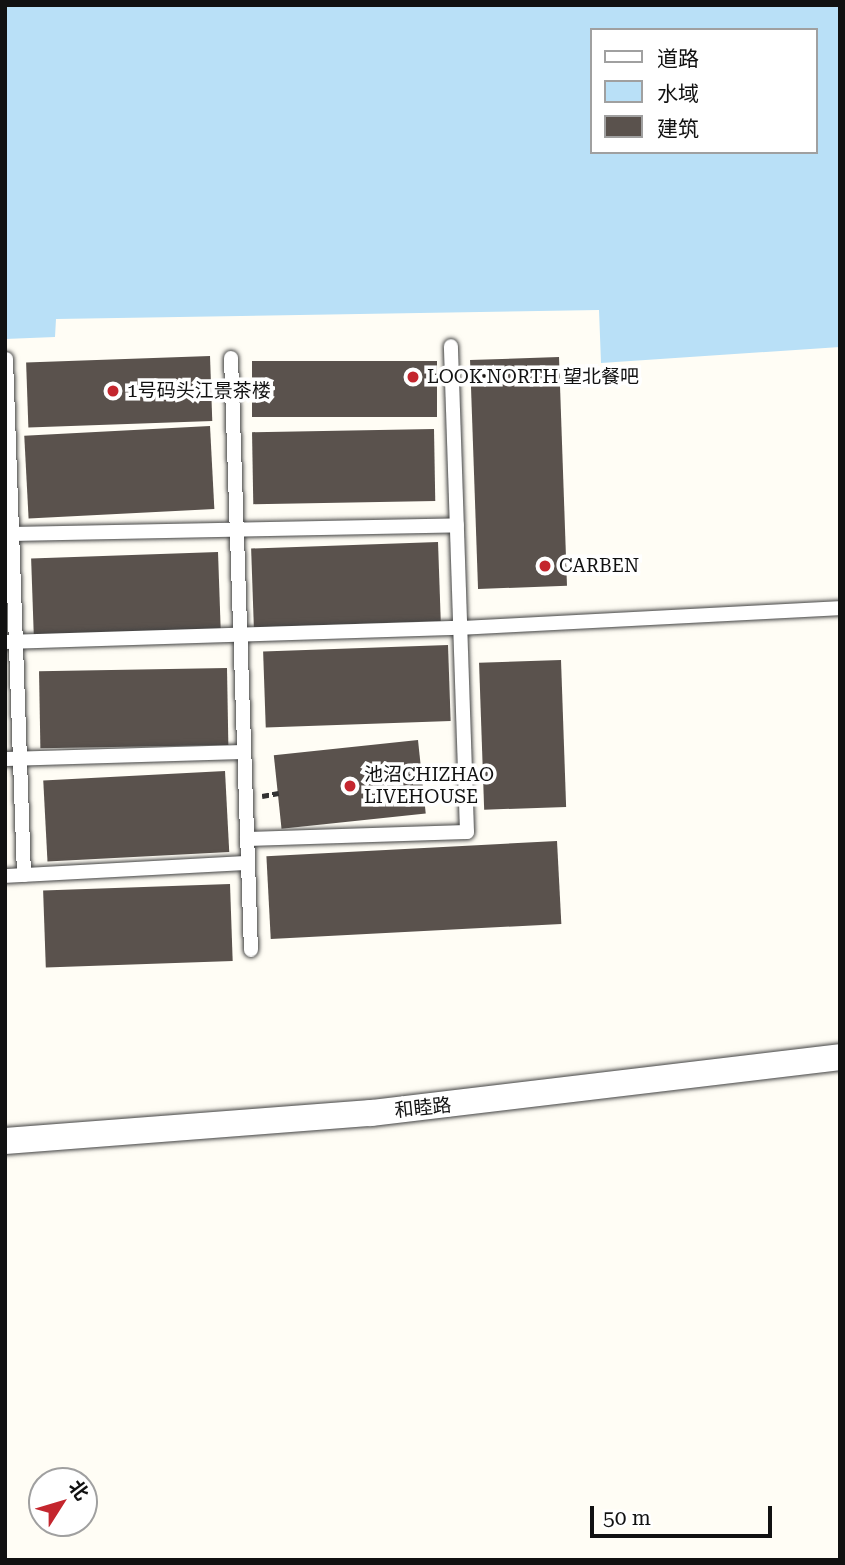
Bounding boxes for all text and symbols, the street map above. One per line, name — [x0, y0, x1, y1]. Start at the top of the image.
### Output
legend — [590, 28, 817, 154]
text: 道路 — [657, 47, 699, 71]
text: 水域 — [657, 82, 699, 106]
text: 建筑 — [657, 117, 699, 141]
place label: LOOK·NORTH 望北餐吧 — [427, 366, 639, 388]
marker: LOOK·NORTH 望北餐吧 — [405, 369, 421, 385]
place label: 1号码头江景茶楼 — [127, 380, 271, 402]
marker: 1号码头江景茶楼 — [105, 383, 121, 399]
place label: CARBEN — [559, 555, 639, 577]
marker: CARBEN — [537, 558, 553, 574]
place label: 池沼CHIZHAO LIVEHOUSE — [364, 764, 494, 808]
marker: 池沼CHIZHAO LIVEHOUSE — [342, 778, 358, 794]
street label: 和睦路 — [393, 1094, 453, 1122]
north arrow — [28, 1467, 98, 1537]
text: 北 — [64, 1476, 93, 1505]
scale bar — [593, 1492, 775, 1536]
text: 50 m — [603, 1506, 651, 1530]

